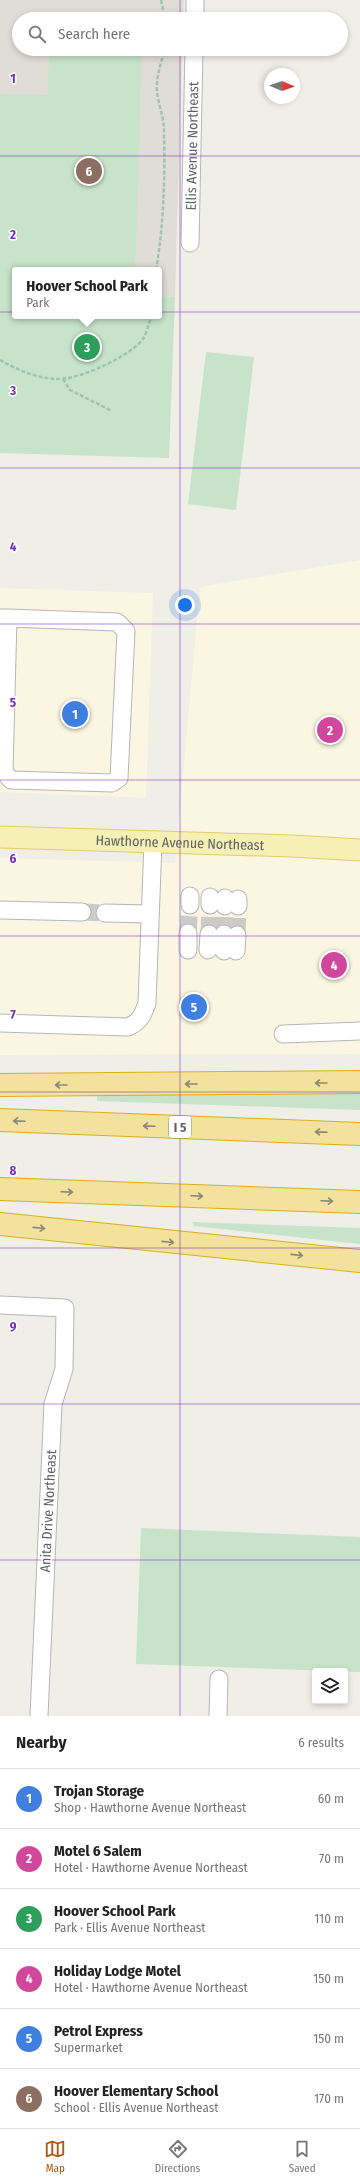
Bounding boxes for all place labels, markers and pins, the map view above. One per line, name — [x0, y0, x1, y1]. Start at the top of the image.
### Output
pin: 6 — [76, 156, 102, 186]
pin: 3 — [74, 332, 100, 362]
pin: 1 — [62, 699, 88, 729]
pin: 2 — [317, 715, 343, 745]
pin: 4 — [321, 950, 347, 980]
pin: 5 — [181, 992, 207, 1022]

